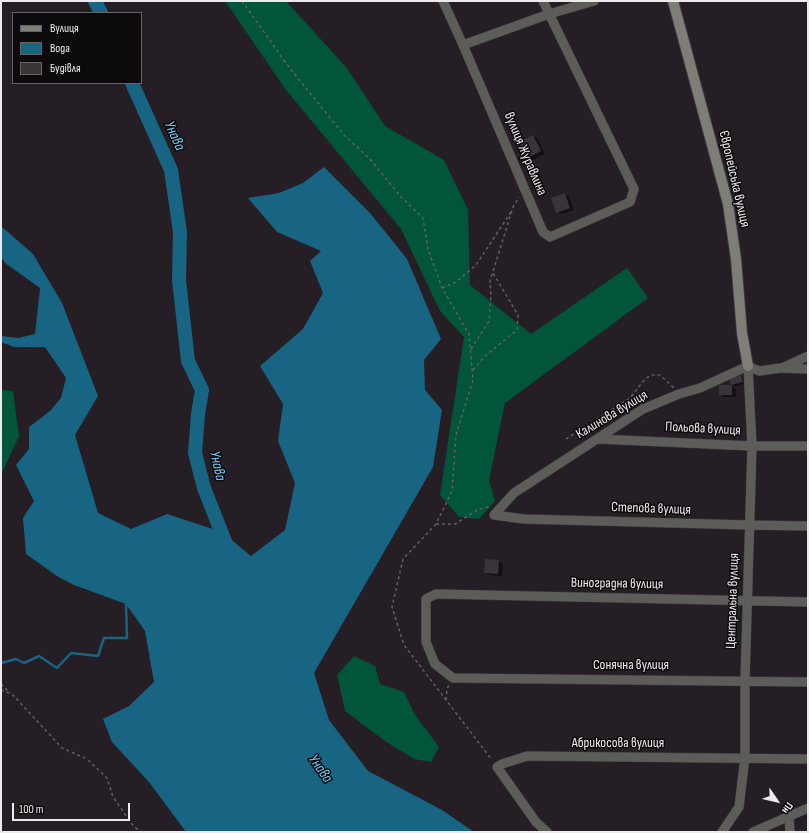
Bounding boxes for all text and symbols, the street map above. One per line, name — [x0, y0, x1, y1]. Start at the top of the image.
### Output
legend — [12, 12, 142, 84]
text: Вулиця — [50, 21, 79, 36]
text: Вода — [50, 41, 70, 56]
text: Будівля — [50, 61, 81, 76]
street label: вулиця Журавлина — [500, 110, 550, 198]
water label: Унава — [160, 119, 188, 153]
street label: Європейська вулиця — [715, 129, 753, 229]
street label: Калинова вулиця — [573, 387, 651, 443]
street label: Польова вулиця — [665, 419, 741, 439]
water label: Унава — [205, 449, 229, 483]
street label: Степова вулиця — [611, 499, 691, 519]
street label: Центральна вулиця — [723, 553, 743, 649]
street label: Виноградна вулиця — [571, 575, 663, 593]
street label: Сонячна вулиця — [593, 657, 669, 673]
street label: Абрикосова вулиця — [572, 735, 664, 751]
water label: Унава — [304, 752, 336, 786]
north arrow — [757, 781, 797, 821]
scale bar — [14, 795, 132, 821]
text: Пн — [779, 800, 796, 816]
text: 100 m — [19, 802, 44, 817]

